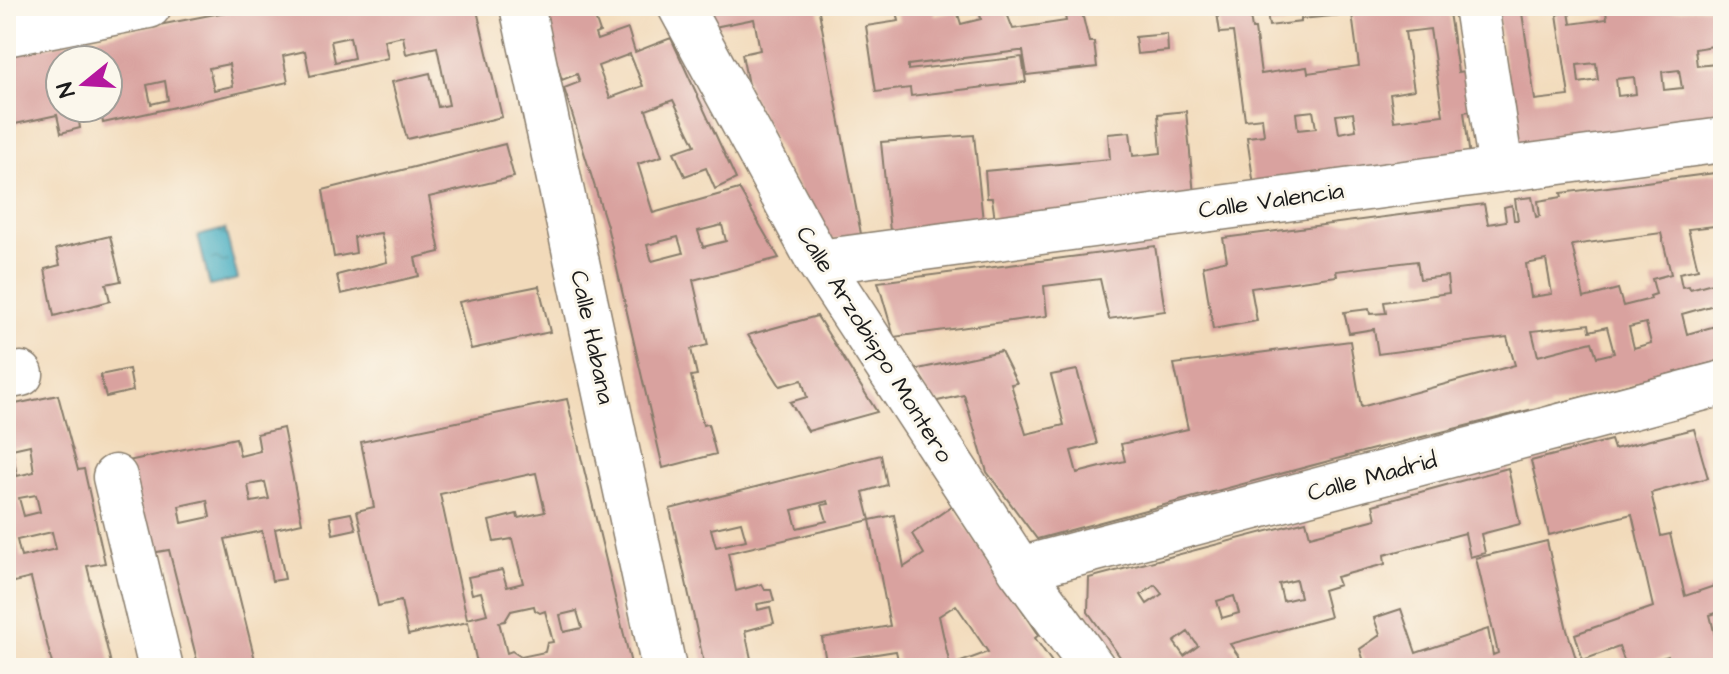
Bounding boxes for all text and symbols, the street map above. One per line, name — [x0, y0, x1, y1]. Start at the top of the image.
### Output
north arrow — [44, 44, 124, 124]
text: N — [49, 78, 83, 101]
street label: Calle Valencia — [1196, 174, 1346, 228]
street label: Calle Arzobispo Montero — [787, 219, 961, 470]
street label: Calle Habana — [561, 267, 623, 407]
street label: Calle Madrid — [1304, 443, 1441, 511]

